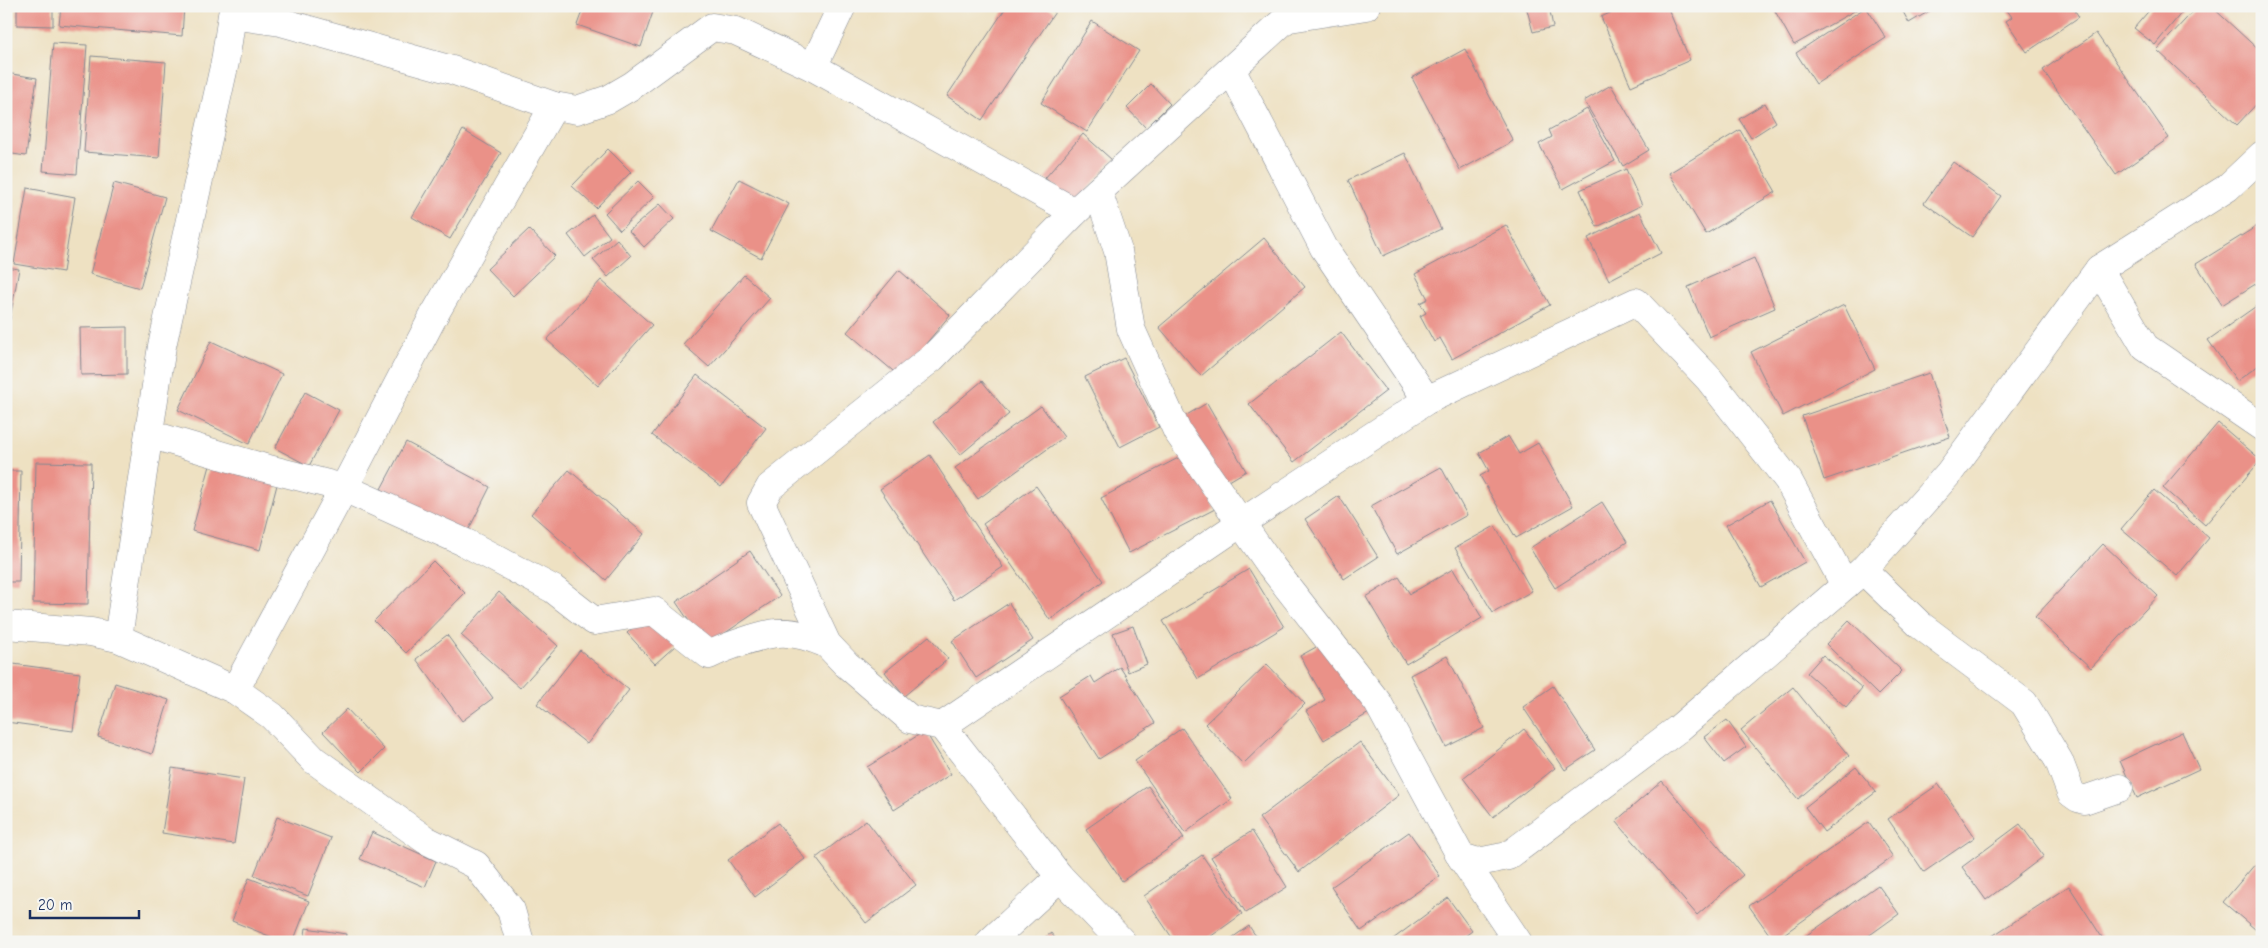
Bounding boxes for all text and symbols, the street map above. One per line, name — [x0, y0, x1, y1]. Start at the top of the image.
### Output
scale bar — [30, 888, 139, 920]
text: 20 m — [38, 896, 72, 914]

